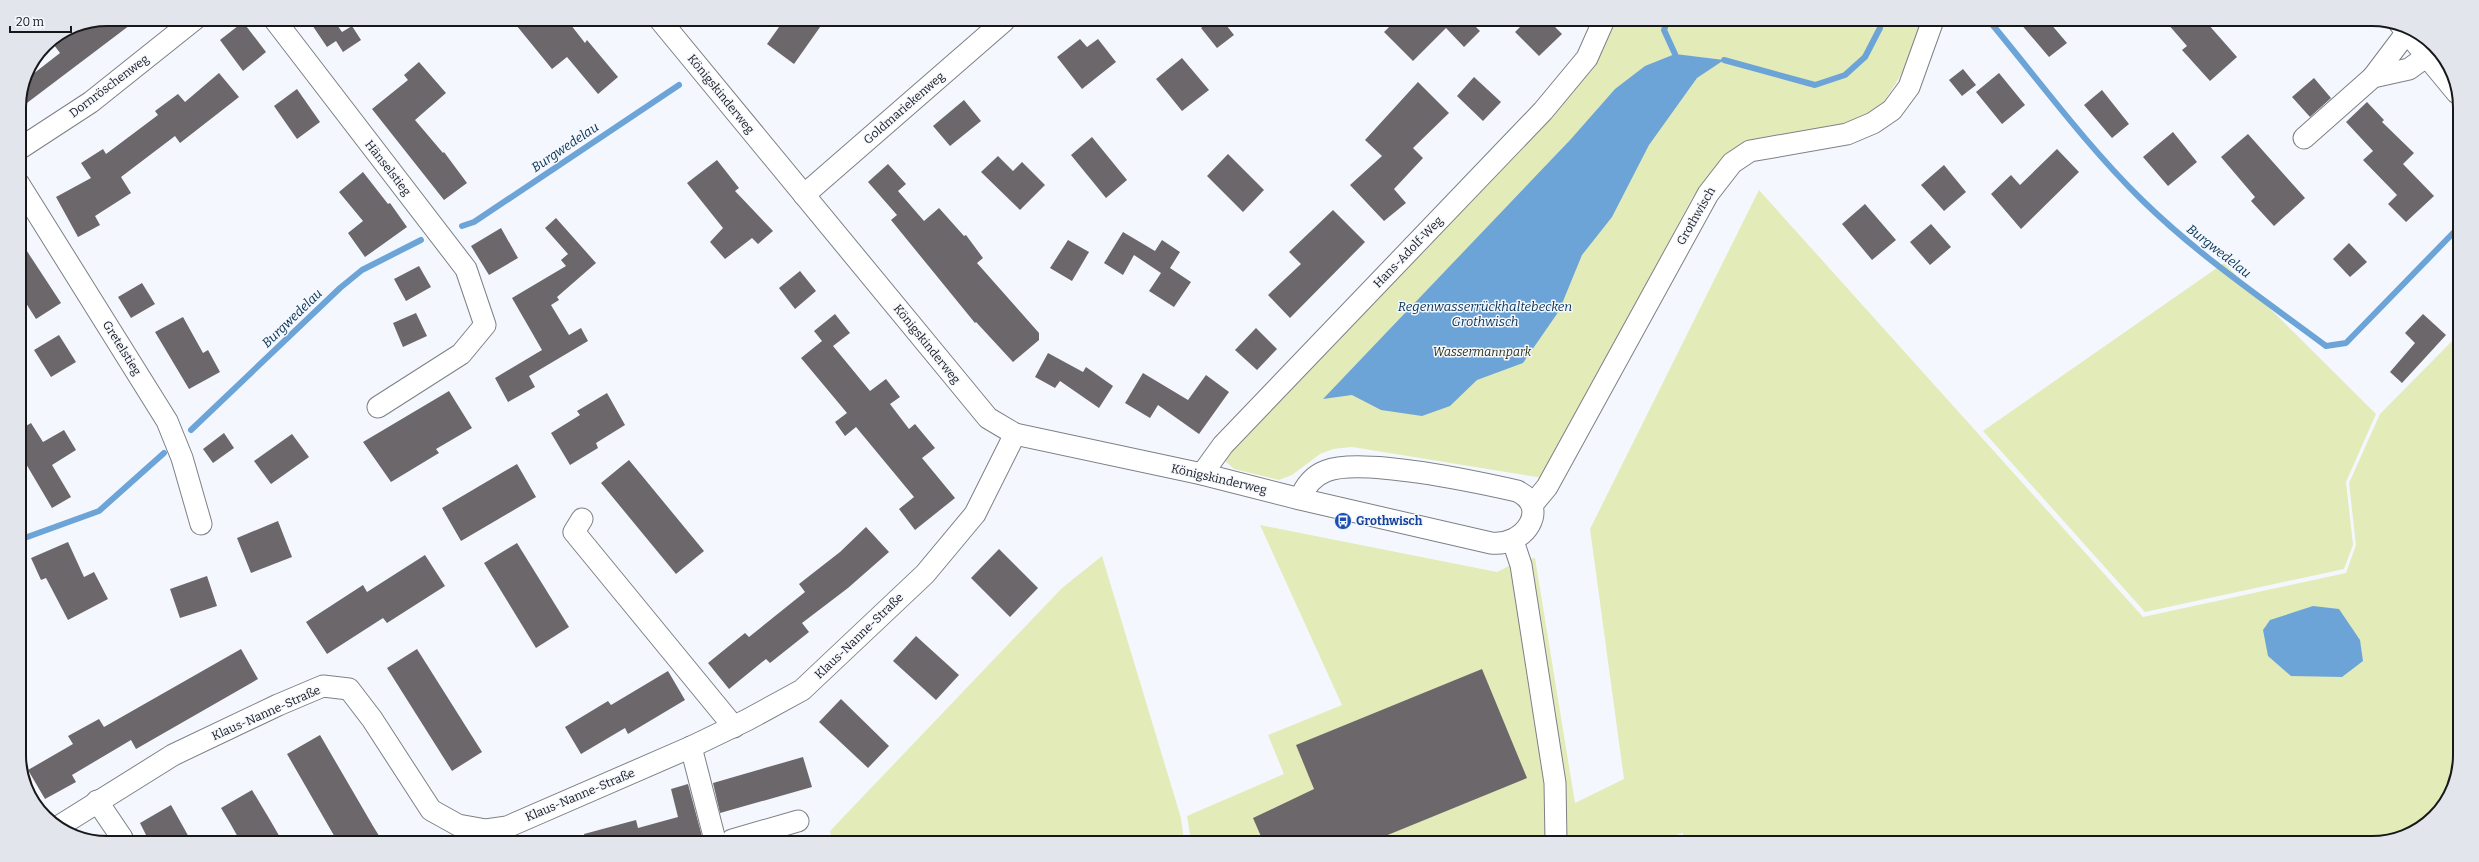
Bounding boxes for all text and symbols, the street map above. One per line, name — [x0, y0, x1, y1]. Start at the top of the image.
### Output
scale bar — [10, 8, 71, 34]
text: 20 m — [16, 15, 45, 29]
street label: Dornröschenweg — [67, 51, 152, 120]
street label: Königskinderweg — [685, 52, 757, 137]
street label: Goldmariekenweg — [861, 69, 947, 147]
water label: Burgwedelau — [529, 119, 601, 175]
street label: Hänselstieg — [362, 138, 414, 199]
street label: Grothwisch — [1674, 184, 1718, 247]
street label: Hans-Adolf-Weg — [1370, 213, 1446, 290]
water label: Burgwedelau — [2184, 221, 2254, 281]
water label: Burgwedelau — [259, 286, 325, 350]
water label: Regenwasserrückhaltebecken Grothwisch — [1398, 299, 1572, 329]
street label: Königskinderweg — [891, 302, 963, 387]
street label: Gretelstieg — [100, 318, 144, 378]
park label: Wassermannpark — [1433, 345, 1532, 359]
street label: Königskinderweg — [1170, 461, 1269, 497]
bus stop icon: Grothwisch — [1333, 511, 1353, 531]
place label: Grothwisch — [1356, 514, 1423, 528]
street label: Klaus-Nanne-Straße — [812, 590, 906, 682]
street label: Klaus-Nanne-Straße — [210, 683, 322, 743]
street label: Klaus-Nanne-Straße — [523, 766, 637, 824]

